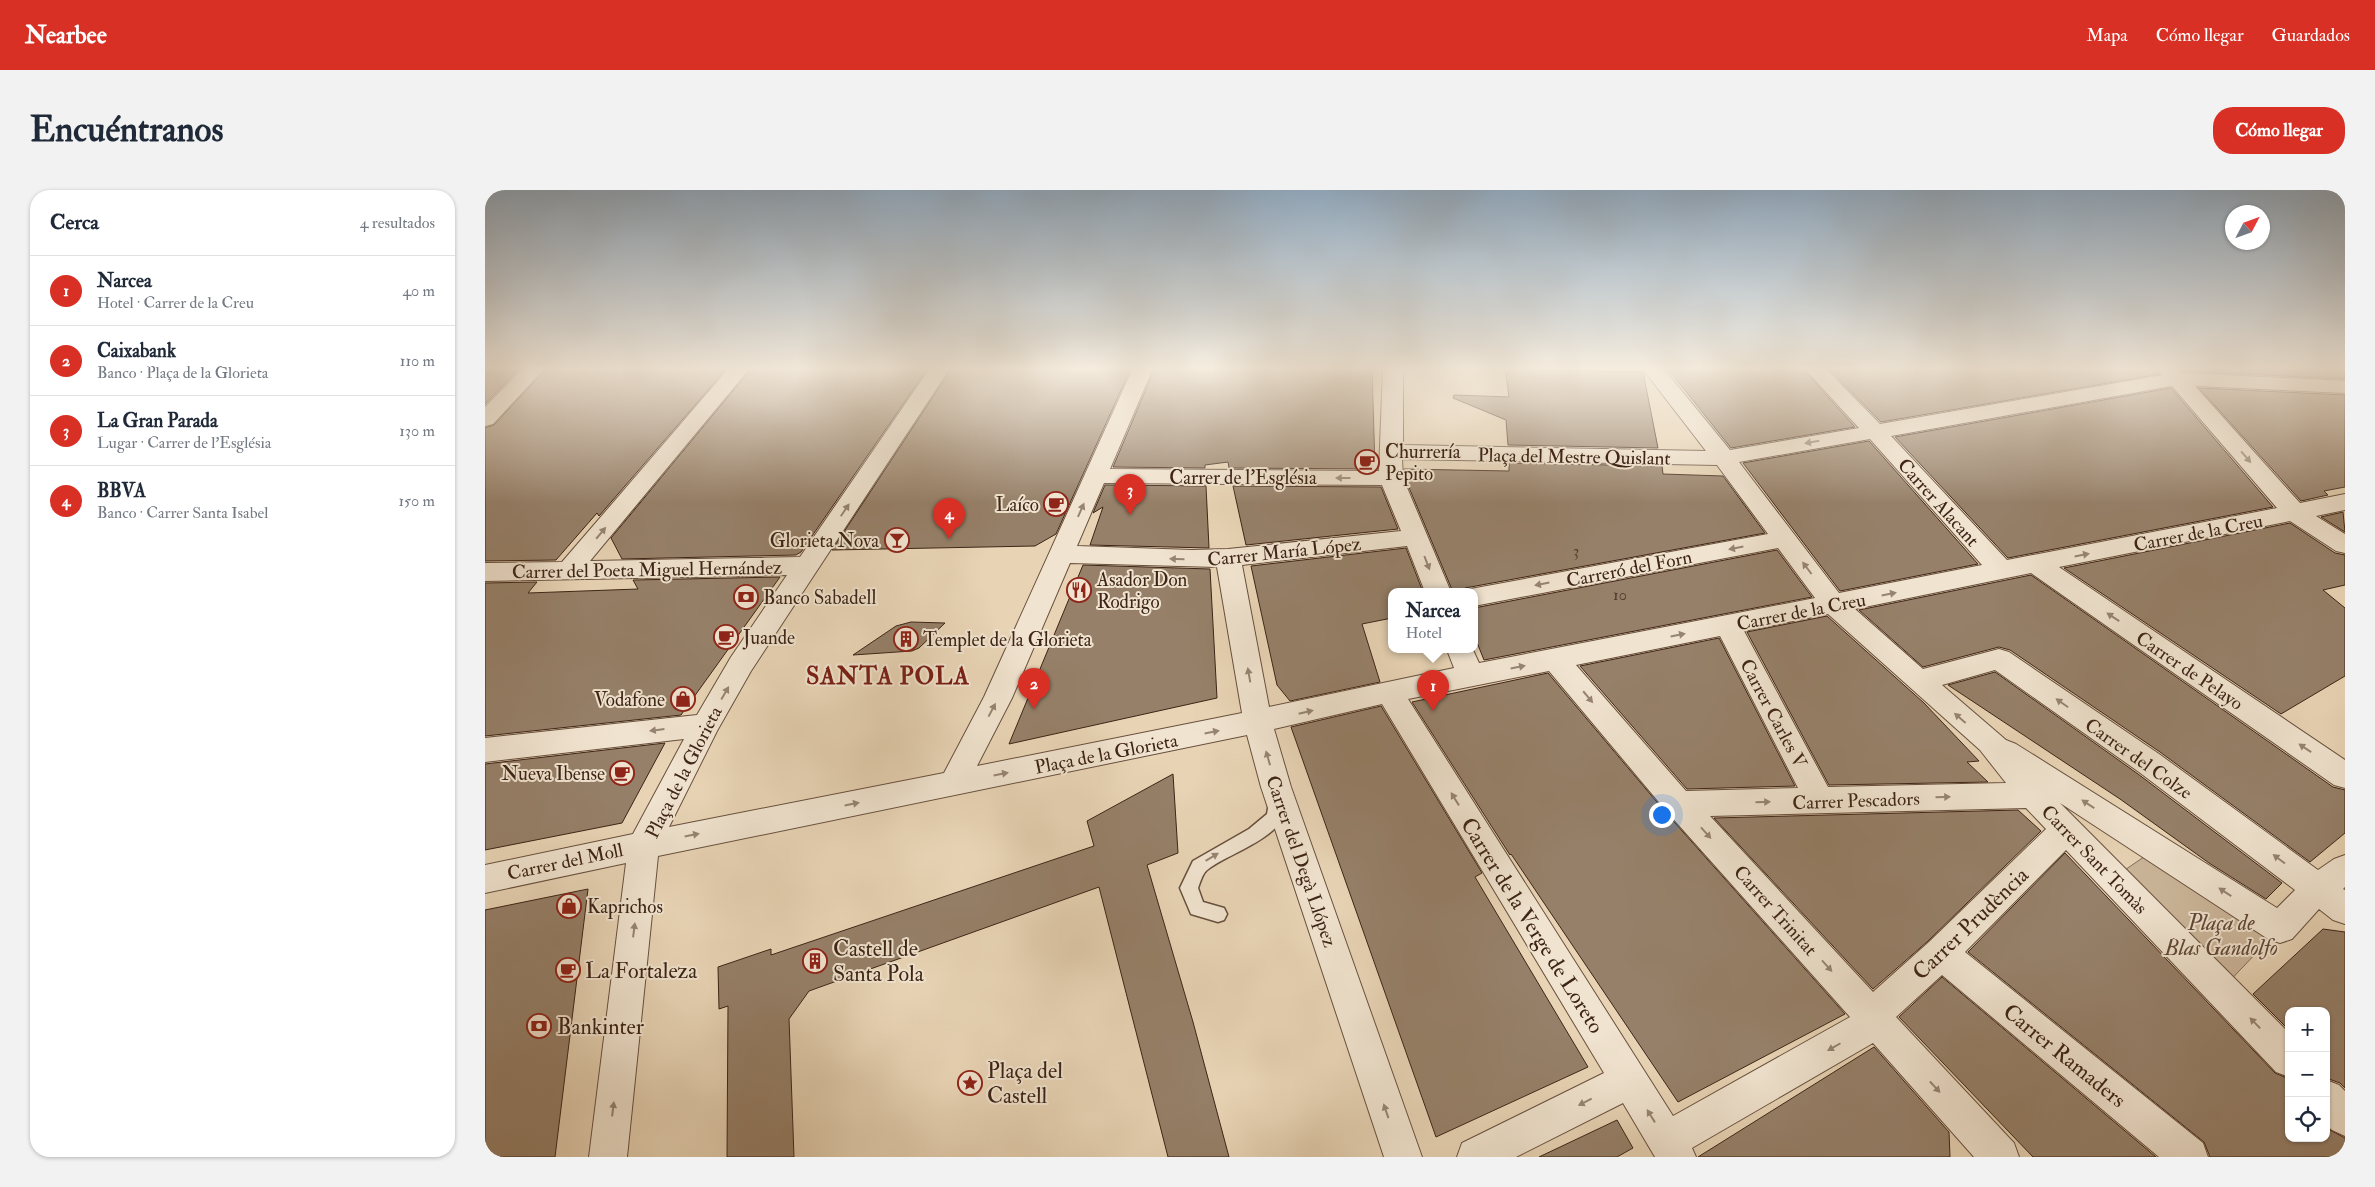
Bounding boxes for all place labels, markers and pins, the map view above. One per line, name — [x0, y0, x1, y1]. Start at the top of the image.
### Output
place label: Churrería Pepito — [1385, 440, 1461, 487]
cafe icon: Churrería Pepito — [1354, 449, 1380, 475]
pin: 3 — [1114, 474, 1146, 515]
cafe icon: Laíco — [1043, 491, 1069, 517]
place label: Laíco — [996, 493, 1039, 517]
pin: 4 — [933, 498, 965, 539]
bar icon: Glorieta Nova — [884, 527, 910, 553]
place label: Glorieta Nova — [770, 529, 879, 553]
place label: Asador Don Rodrigo — [1096, 568, 1188, 614]
restaurant icon: Asador Don Rodrigo — [1066, 577, 1092, 603]
bank icon: Banco Sabadell — [733, 584, 759, 610]
place label: Banco Sabadell — [763, 586, 876, 610]
cafe icon: Juande — [713, 624, 739, 650]
place label: Juande — [742, 626, 795, 650]
building icon: Templet de la Glorieta — [893, 626, 919, 652]
place label: Templet de la Glorieta — [923, 628, 1092, 653]
pin: 2 — [1018, 668, 1050, 709]
pin: 1 — [1417, 670, 1449, 711]
shop icon: Vodafone — [670, 686, 696, 712]
place label: Vodafone — [594, 688, 665, 712]
cafe icon: Nueva Ibense — [609, 760, 635, 786]
place label: Nueva Ibense — [502, 762, 605, 786]
shop icon: Kaprichos — [556, 893, 582, 919]
place label: Kaprichos — [587, 895, 663, 920]
place label: Castell de Santa Pola — [833, 935, 925, 988]
building icon: Castell de Santa Pola — [802, 948, 828, 974]
cafe icon: La Fortaleza — [555, 957, 581, 983]
place label: La Fortaleza — [585, 957, 698, 985]
bank icon: Bankinter — [526, 1013, 552, 1039]
place label: Bankinter — [557, 1013, 645, 1041]
place label: Plaça del Castell — [987, 1057, 1063, 1110]
place icon: Plaça del Castell — [957, 1070, 983, 1096]

